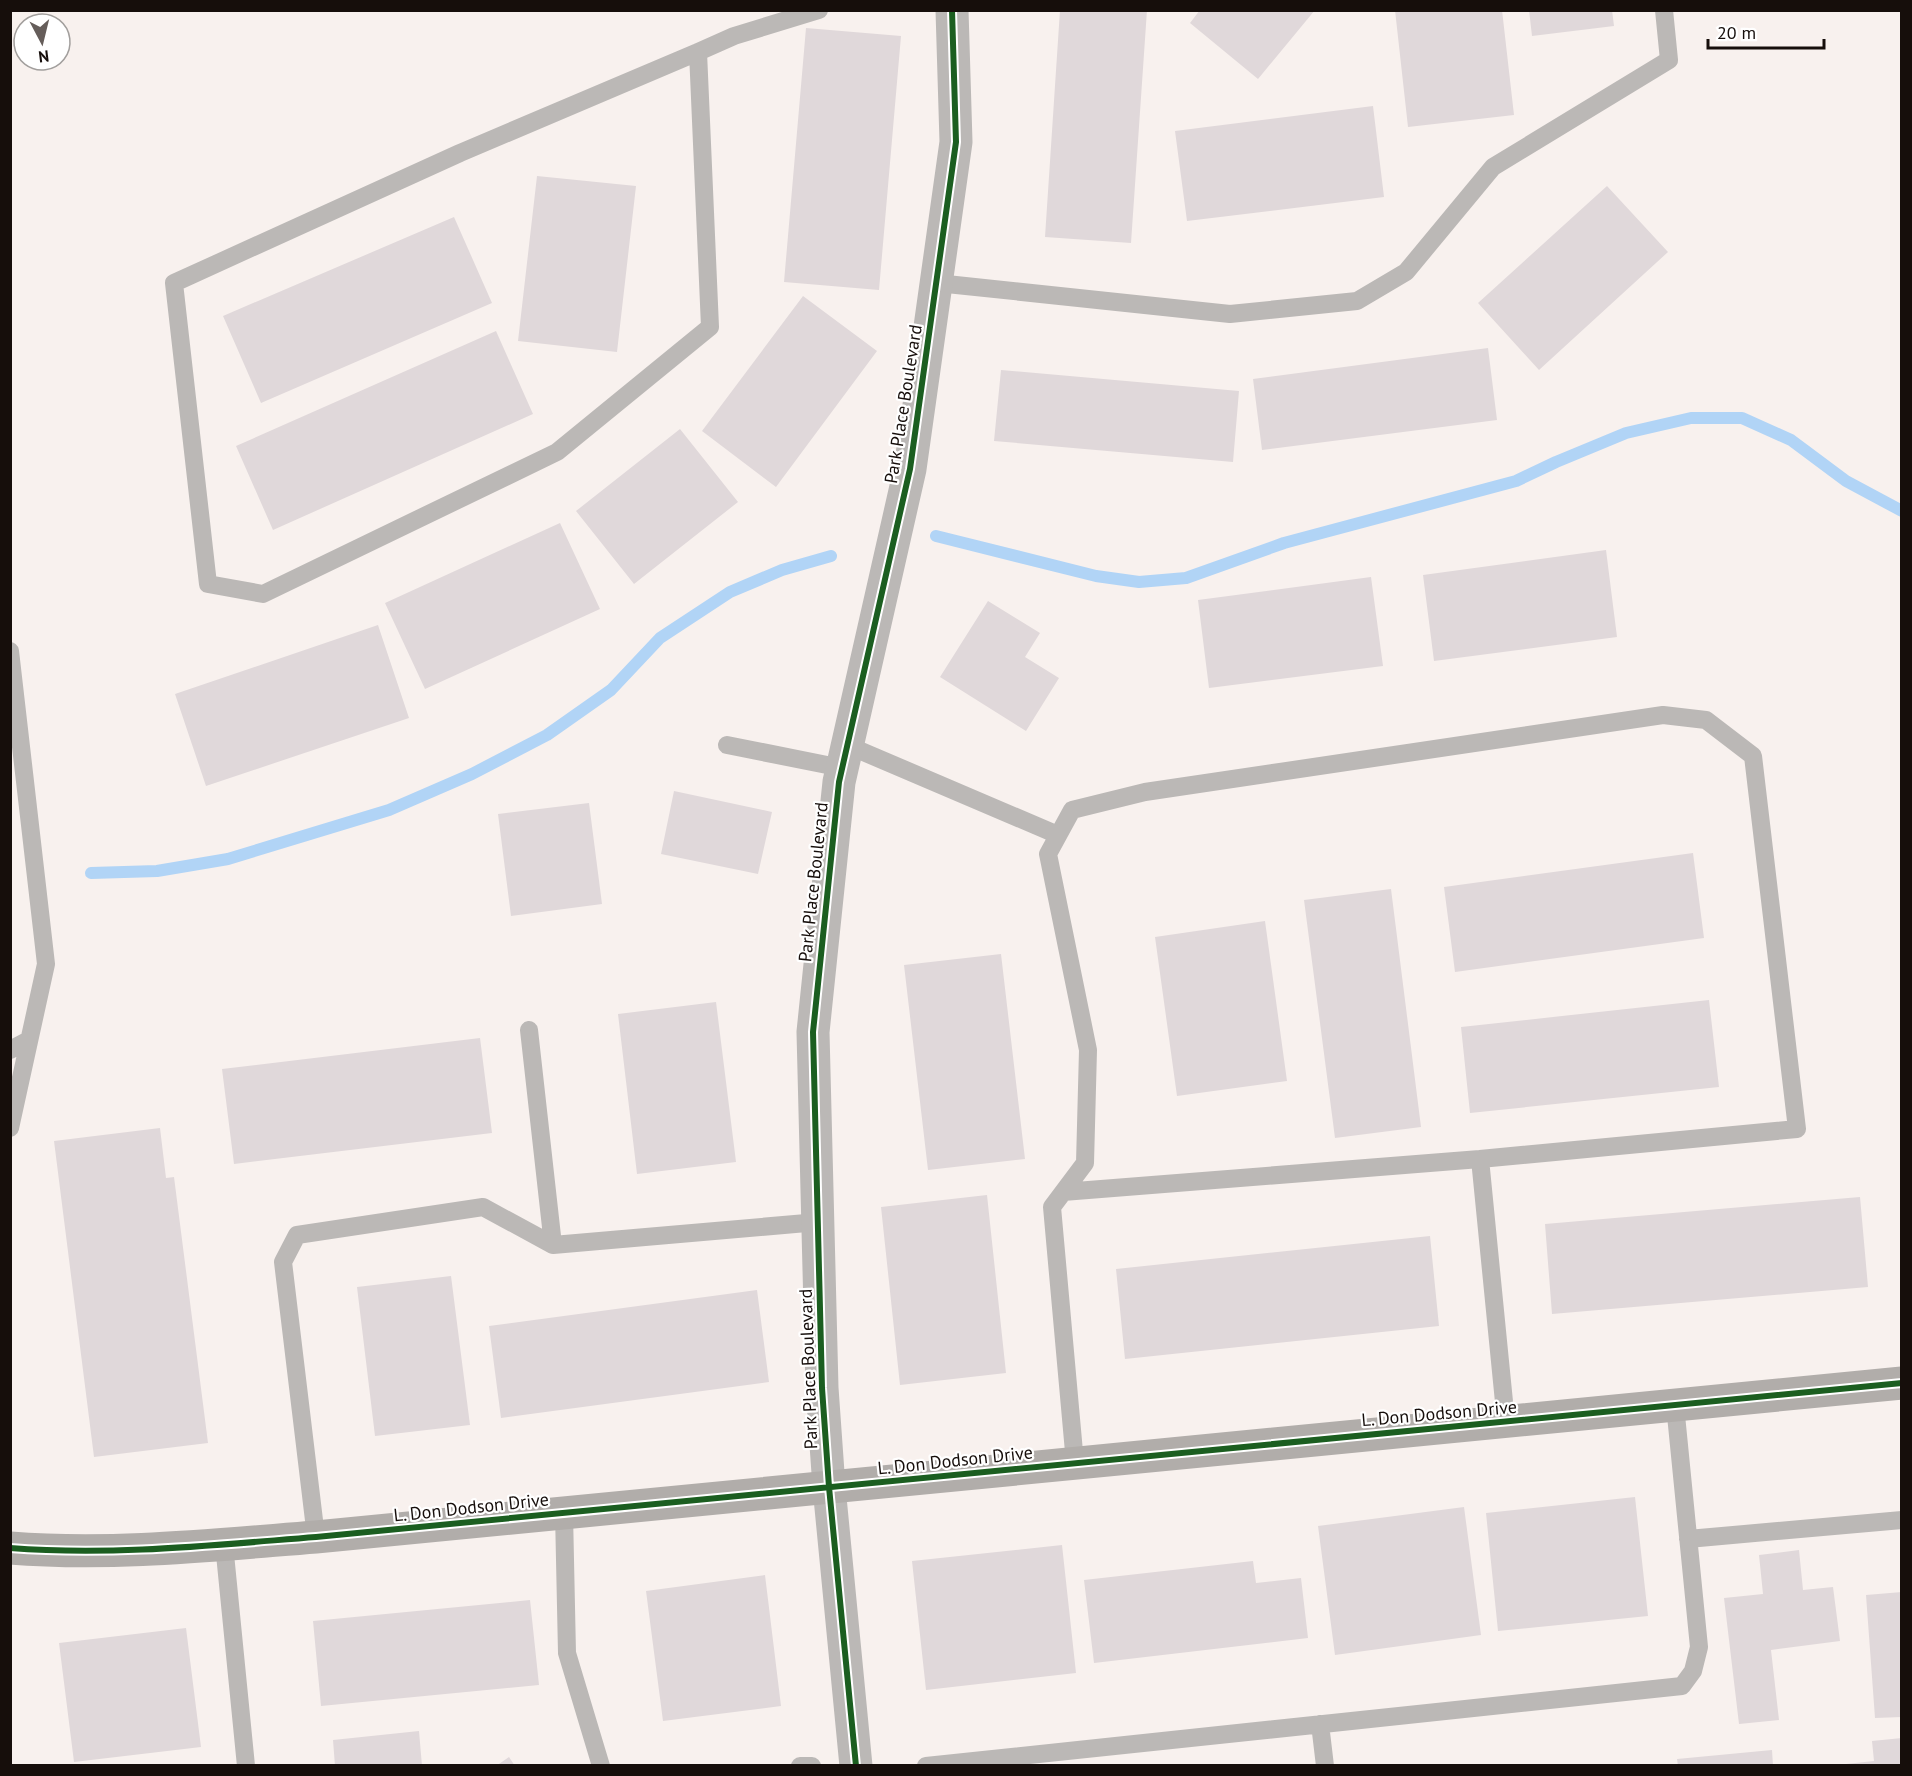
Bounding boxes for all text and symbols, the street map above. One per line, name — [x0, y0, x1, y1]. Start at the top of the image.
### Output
north arrow — [12, 12, 72, 72]
scale bar — [1708, 12, 1824, 50]
text: 20 m — [1717, 21, 1756, 44]
text: N — [37, 46, 50, 67]
street label: Park Place Boulevard — [879, 323, 927, 485]
street label: Park Place Boulevard — [793, 801, 833, 963]
street label: Park Place Boulevard — [794, 1288, 822, 1450]
street label: L. Don Dodson Drive — [1360, 1395, 1518, 1431]
street label: L. Don Dodson Drive — [876, 1440, 1034, 1480]
street label: L. Don Dodson Drive — [392, 1487, 550, 1527]

